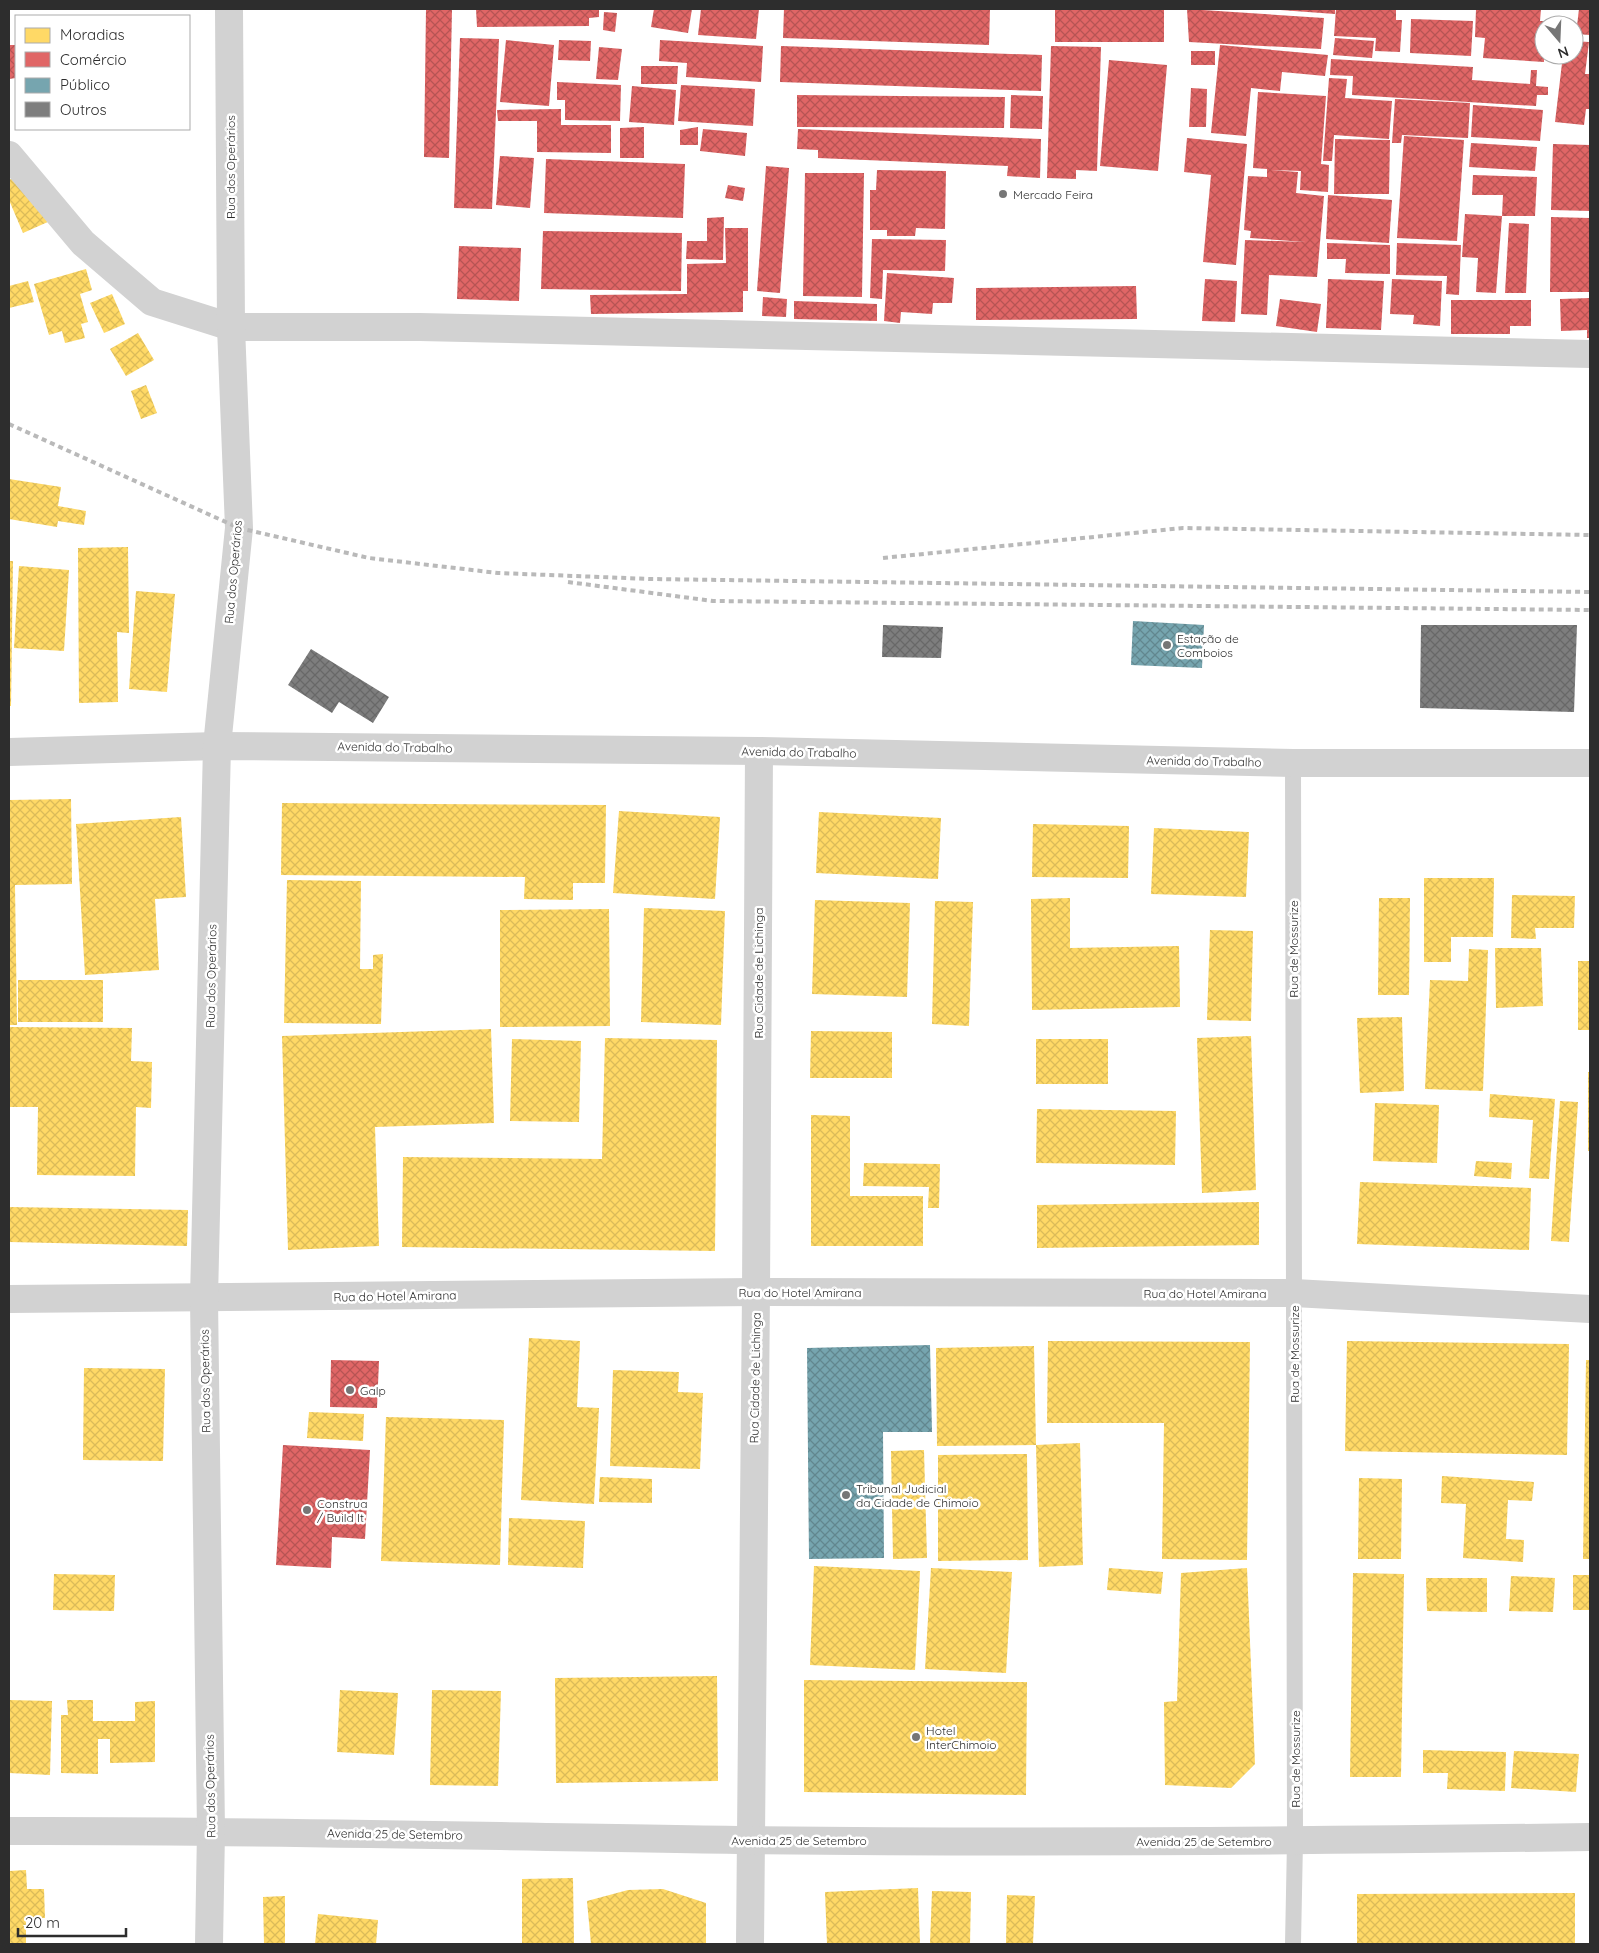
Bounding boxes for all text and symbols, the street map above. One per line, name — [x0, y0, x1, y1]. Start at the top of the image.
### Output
legend — [15, 15, 190, 130]
north arrow — [1534, 15, 1584, 65]
text: Moradias — [60, 25, 125, 44]
text: N — [1555, 42, 1571, 62]
text: Comércio — [60, 50, 127, 69]
text: Público — [60, 75, 110, 94]
text: Outros — [60, 100, 107, 119]
street label: Rua dos Operários — [223, 115, 238, 219]
place label: Mercado Feira — [1013, 187, 1093, 202]
marker: Mercado Feira — [997, 188, 1009, 200]
street label: Rua dos Operários — [221, 519, 245, 624]
place label: Estação de Comboios — [1177, 631, 1239, 660]
marker: Estação de Comboios — [1161, 639, 1173, 651]
street label: Avenida do Trabalho — [337, 738, 453, 756]
street label: Avenida do Trabalho — [741, 743, 857, 761]
street label: Avenida do Trabalho — [1146, 752, 1262, 770]
street label: Rua de Mossurize — [1286, 900, 1301, 998]
street label: Rua Cidade de Lichinga — [751, 907, 766, 1039]
street label: Rua dos Operários — [203, 924, 219, 1028]
street label: Rua do Hotel Amirana — [738, 1285, 862, 1300]
street label: Rua do Hotel Amirana — [1143, 1286, 1267, 1301]
street label: Rua do Hotel Amirana — [333, 1287, 457, 1305]
street label: Rua de Mossurize — [1287, 1305, 1302, 1403]
street label: Rua Cidade de Lichinga — [746, 1312, 764, 1444]
street label: Rua dos Operários — [197, 1329, 213, 1433]
place label: Galp — [360, 1383, 386, 1398]
marker: Galp — [344, 1384, 356, 1396]
place label: Tribunal Judicial da Cidade de Chimoio — [856, 1481, 979, 1510]
marker: Tribunal Judicial da Cidade de Chimoio — [840, 1489, 852, 1501]
place label: Construa / Build It — [317, 1496, 367, 1525]
marker: Construa / Build It — [301, 1504, 313, 1516]
street label: Rua de Mossurize — [1288, 1710, 1303, 1808]
place label: Hotel InterChimoio — [926, 1723, 997, 1752]
marker: Hotel InterChimoio — [910, 1731, 922, 1743]
street label: Rua dos Operários — [202, 1734, 218, 1838]
street label: Avenida 25 de Setembro — [327, 1825, 463, 1843]
street label: Avenida 25 de Setembro — [731, 1833, 867, 1848]
street label: Avenida 25 de Setembro — [1136, 1834, 1272, 1849]
scale bar — [18, 1906, 125, 1938]
text: 20 m — [25, 1913, 60, 1932]

